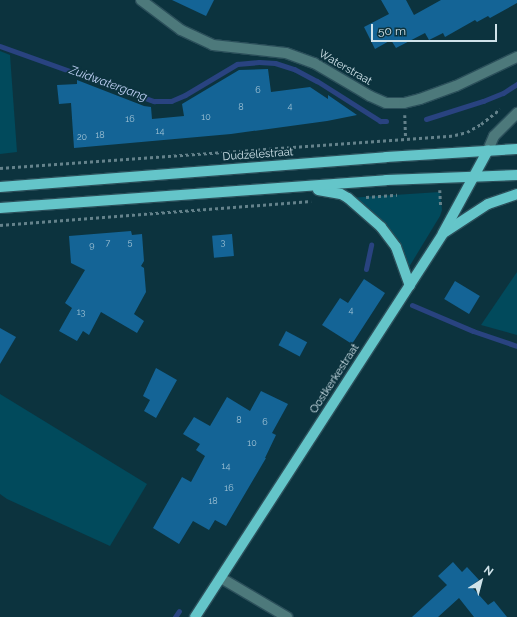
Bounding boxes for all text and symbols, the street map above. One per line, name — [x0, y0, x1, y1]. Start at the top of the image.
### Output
scale bar — [373, 16, 499, 42]
text: 50 m — [378, 24, 406, 38]
street label: Waterstraat — [316, 47, 374, 89]
water label: Zuidwatergang — [67, 63, 149, 105]
house number: 6 — [255, 85, 261, 95]
house number: 4 — [288, 101, 292, 111]
house number: 8 — [238, 102, 244, 112]
house number: 10 — [201, 112, 211, 122]
house number: 16 — [125, 114, 135, 124]
house number: 14 — [156, 126, 164, 136]
house number: 18 — [95, 130, 105, 140]
house number: 20 — [77, 132, 87, 142]
street label: Dudzelestraat — [222, 146, 294, 164]
house number: 5 — [128, 237, 132, 247]
house number: 3 — [221, 237, 225, 247]
house number: 7 — [106, 238, 110, 248]
house number: 9 — [89, 240, 95, 250]
house number: 4 — [349, 305, 353, 315]
house number: 13 — [77, 307, 85, 317]
street label: Oostkerkestraat — [308, 342, 362, 416]
house number: 8 — [236, 415, 242, 425]
house number: 6 — [262, 417, 268, 427]
house number: 10 — [247, 438, 257, 448]
house number: 14 — [222, 461, 230, 471]
house number: 16 — [224, 483, 234, 493]
house number: 18 — [208, 496, 218, 506]
north arrow — [461, 561, 501, 601]
text: N — [481, 563, 496, 579]

